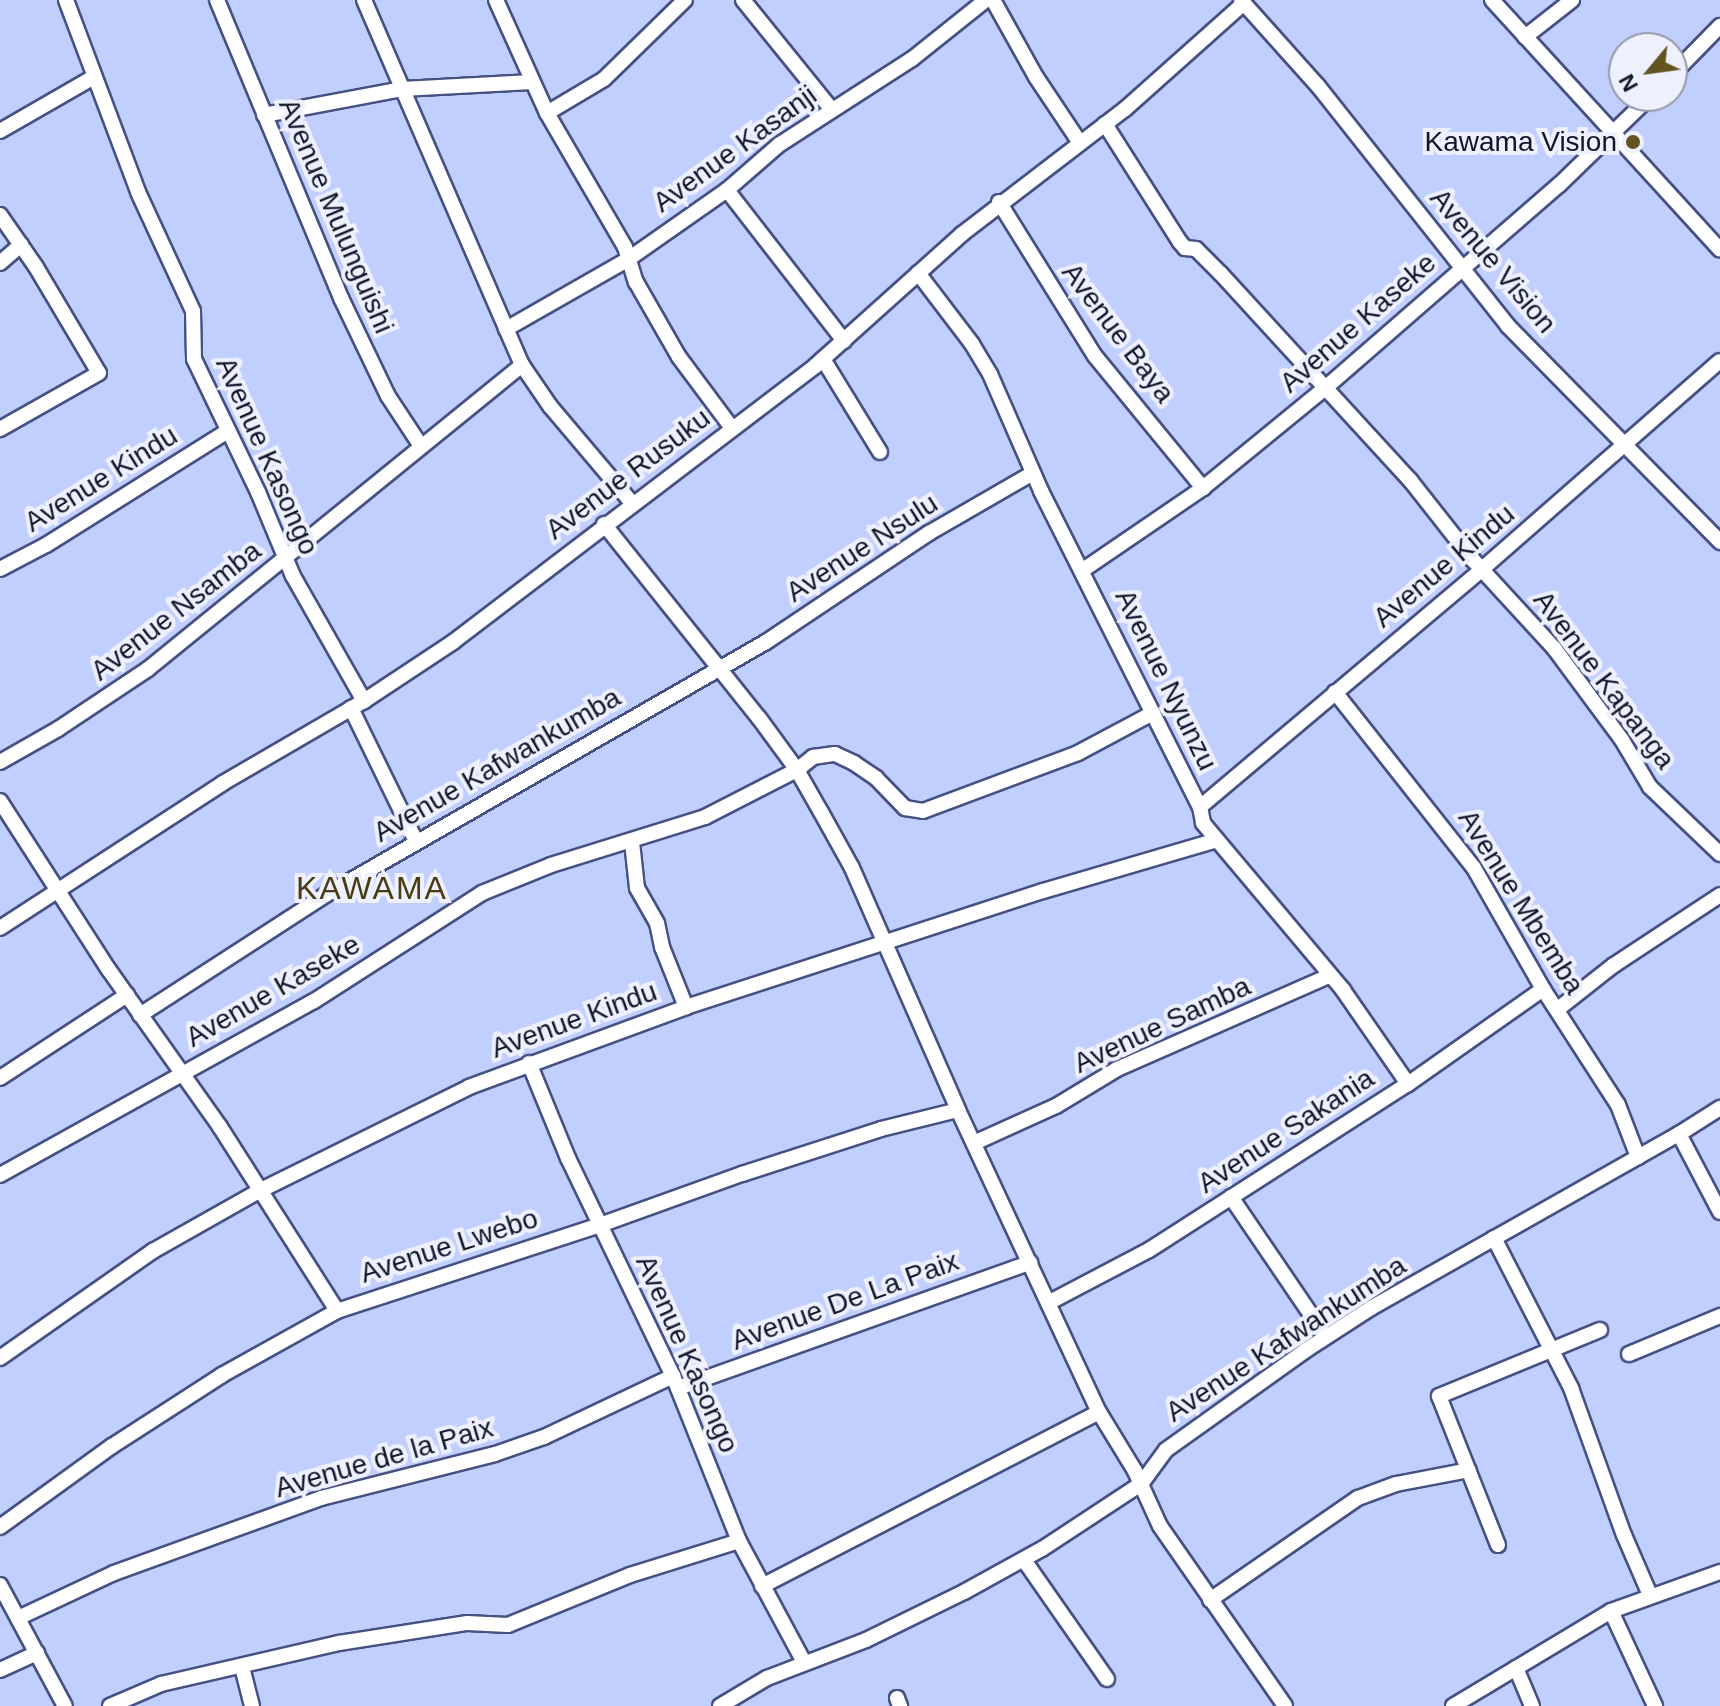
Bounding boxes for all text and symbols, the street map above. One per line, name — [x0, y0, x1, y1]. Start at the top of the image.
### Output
north arrow — [1608, 32, 1688, 112]
text: N — [1614, 70, 1643, 96]
street label: Avenue Kasanji — [647, 78, 823, 220]
street label: Avenue Mulunguishi — [271, 94, 401, 338]
place label: Kawama Vision — [1425, 125, 1617, 159]
marker: Kawama Vision — [1624, 133, 1642, 151]
street label: Avenue Vision — [1423, 182, 1563, 340]
street label: Avenue Kaseke — [1273, 246, 1443, 400]
street label: Avenue Baya — [1055, 257, 1181, 409]
street label: Avenue Kasongo — [208, 352, 326, 560]
street label: Avenue Rusuku — [539, 401, 717, 547]
street label: Avenue Kindu — [18, 419, 184, 539]
street label: Avenue Nsulu — [780, 487, 944, 609]
street label: Avenue Kindu — [1367, 497, 1521, 635]
street label: Avenue Nsamba — [84, 534, 268, 688]
street label: Avenue Nyunzu — [1108, 584, 1224, 776]
street label: Avenue Kapanga — [1526, 584, 1682, 776]
street label: Avenue Kafwankumba — [367, 681, 627, 849]
street label: Avenue Mbemba — [1451, 804, 1591, 1000]
district label: KAWAMA — [296, 869, 448, 907]
street label: Avenue Kaseke — [180, 928, 366, 1054]
street label: Avenue Samba — [1068, 969, 1256, 1081]
street label: Avenue Kindu — [487, 974, 661, 1066]
street label: Avenue Sakania — [1192, 1062, 1380, 1200]
street label: Avenue Lwebo — [356, 1201, 542, 1291]
street label: Avenue De La Paix — [727, 1244, 963, 1358]
street label: Avenue Kafwankumba — [1160, 1249, 1412, 1429]
street label: Avenue Kasongo — [628, 1250, 746, 1458]
street label: Avenue de la Paix — [271, 1411, 497, 1505]

